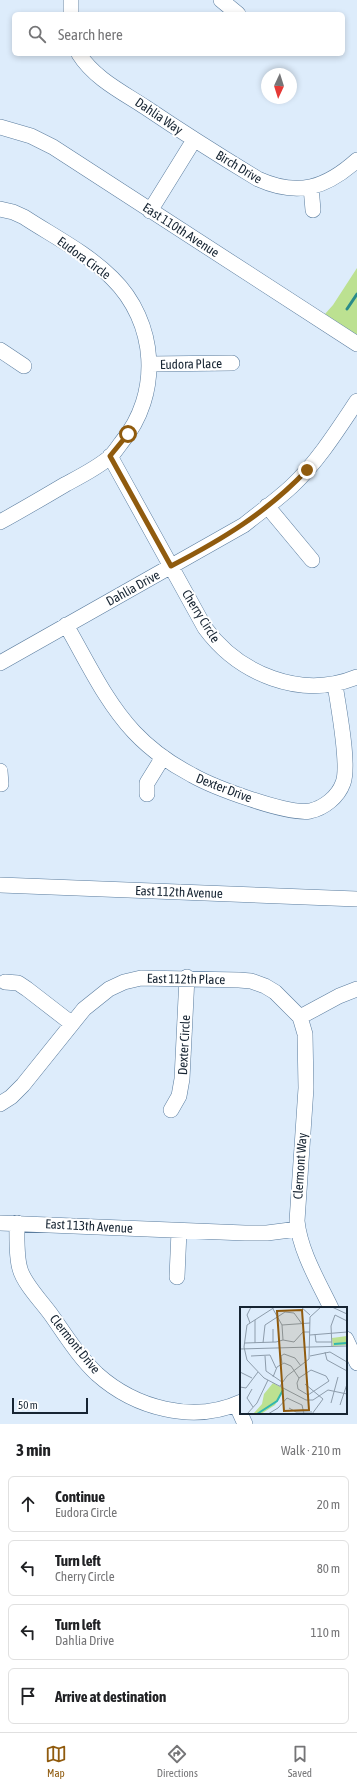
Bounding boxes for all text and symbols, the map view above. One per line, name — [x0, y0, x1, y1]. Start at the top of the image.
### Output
search box — [12, 12, 345, 56]
icon: search — [26, 23, 48, 45]
text: Search here — [58, 26, 123, 43]
north arrow — [261, 68, 297, 104]
street label: Dahlia Way — [132, 95, 186, 138]
street label: Birch Drive — [213, 147, 265, 187]
street label: East 110th Avenue — [140, 200, 222, 260]
street label: Eudora Circle — [54, 234, 114, 282]
street label: Eudora Place — [160, 356, 222, 372]
route start — [119, 425, 137, 443]
route end — [298, 461, 316, 479]
street label: Dahlia Drive — [104, 567, 163, 609]
street label: Cherry Circle — [179, 587, 223, 645]
street label: Dexter Drive — [194, 770, 254, 806]
street label: East 112th Avenue — [135, 883, 223, 901]
street label: East 112th Place — [147, 971, 225, 987]
street label: Dexter Circle — [175, 1014, 193, 1075]
street label: Clermont Way — [290, 1132, 310, 1200]
street label: East 113th Avenue — [45, 1216, 133, 1236]
inset map — [240, 1307, 347, 1414]
street label: Clermont Drive — [47, 1312, 103, 1377]
scale bar — [12, 1396, 88, 1415]
text: 50 m — [18, 1399, 38, 1411]
text: 3 min — [16, 1440, 51, 1460]
text: Walk · 210 m — [281, 1443, 341, 1458]
text: Continue — [55, 1488, 105, 1505]
icon: ahead — [17, 1493, 39, 1515]
text: 20 m — [317, 1497, 340, 1512]
text: Eudora Circle — [55, 1505, 117, 1520]
text: Turn left — [55, 1552, 101, 1569]
icon: left — [17, 1557, 39, 1579]
text: 80 m — [317, 1561, 340, 1576]
text: Cherry Circle — [55, 1569, 115, 1584]
text: Turn left — [55, 1616, 101, 1633]
icon: left — [17, 1621, 39, 1643]
text: 110 m — [311, 1625, 340, 1640]
text: Dahlia Drive — [55, 1633, 114, 1648]
icon: arrive — [17, 1685, 39, 1707]
text: Arrive at destination — [55, 1688, 166, 1705]
tab: Map — [45, 1743, 67, 1779]
tab: Directions — [157, 1743, 198, 1779]
tab: Saved — [288, 1743, 312, 1779]

